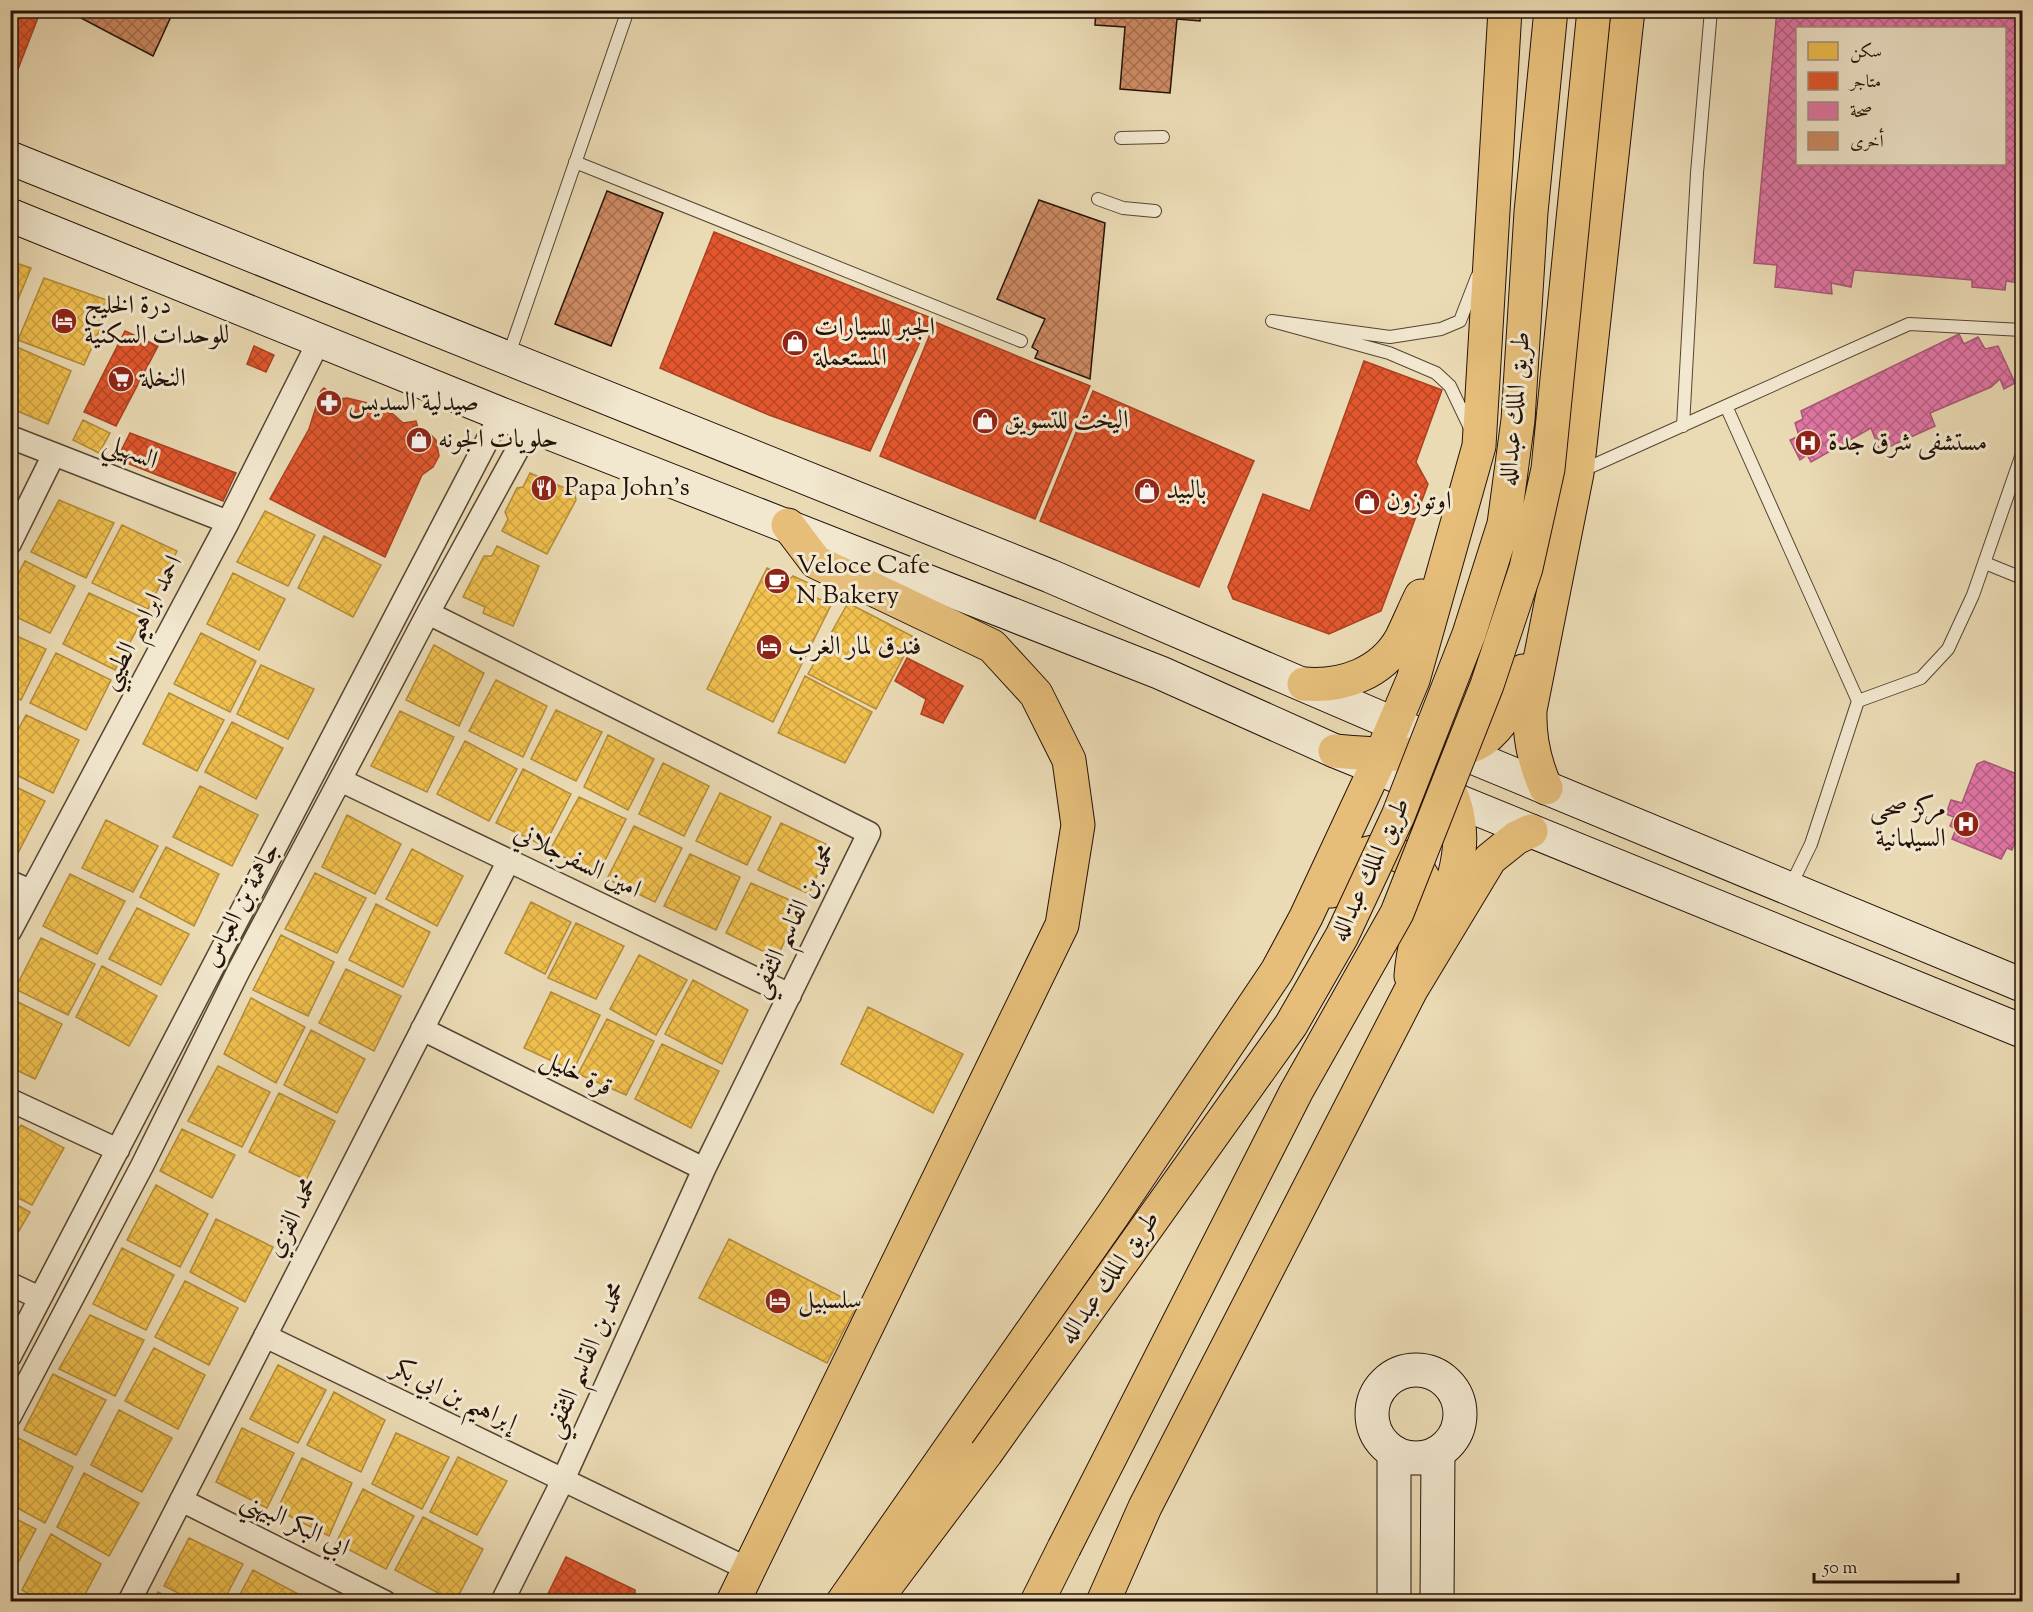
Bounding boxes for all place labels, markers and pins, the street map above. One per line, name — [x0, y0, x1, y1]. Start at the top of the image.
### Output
place label: درة الخليج للوحدات السكنية — [84, 288, 230, 355]
hotel icon: درة الخليج للوحدات السكنية — [49, 306, 79, 336]
place label: الجبر للسيارات المستعملة — [812, 310, 935, 377]
shop icon: الجبر للسيارات المستعملة — [780, 328, 810, 358]
place label: النخلة — [138, 361, 186, 398]
supermarket icon: النخلة — [106, 364, 136, 394]
place label: صيدلية السديس — [348, 385, 479, 422]
pharmacy icon: صيدلية السديس — [314, 388, 344, 418]
place label: اليخت للتسويق — [1004, 403, 1129, 440]
shop icon: اليخت للتسويق — [970, 406, 1000, 436]
place label: حلويات الجونه — [438, 422, 558, 459]
shop icon: حلويات الجونه — [404, 425, 434, 455]
place label: مستشفى شرق جدة — [1828, 425, 1987, 462]
hospital icon: مستشفى شرق جدة — [1793, 428, 1823, 458]
place label: Papa John's — [564, 470, 690, 507]
restaurant icon: Papa John's — [529, 473, 559, 503]
place label: بالبيد — [1166, 473, 1206, 510]
shop icon: بالبيد — [1132, 476, 1162, 506]
place label: اوتوزون — [1386, 484, 1452, 521]
shop icon: اوتوزون — [1352, 487, 1382, 517]
place label: Veloce Cafe N Bakery — [796, 548, 930, 615]
cafe icon: Veloce Cafe N Bakery — [762, 566, 792, 596]
place label: فندق لمار الغرب — [788, 629, 921, 666]
hotel icon: فندق لمار الغرب — [754, 632, 784, 662]
place label: مركز صحي السيلمانية — [1870, 791, 1946, 858]
hospital icon: مركز صحي السيلمانية — [1951, 809, 1981, 839]
place label: سلسبيل — [798, 1283, 862, 1320]
hotel icon: سلسبيل — [763, 1286, 793, 1316]

